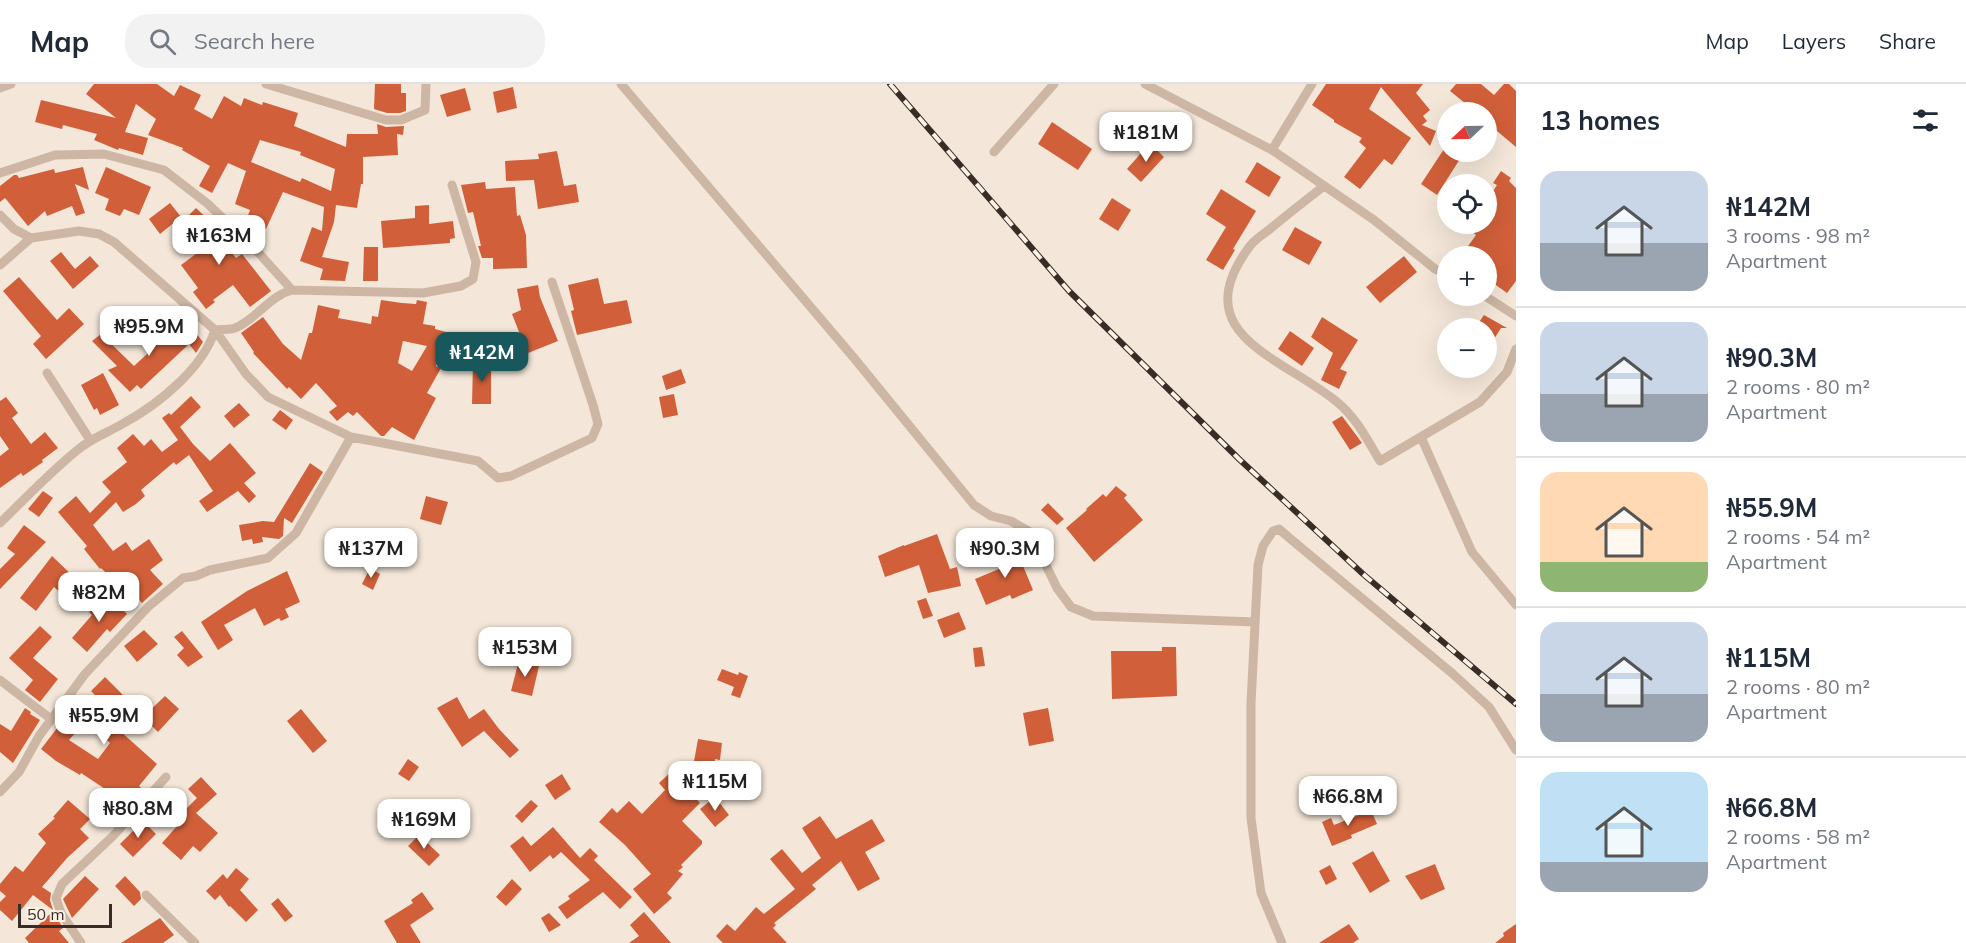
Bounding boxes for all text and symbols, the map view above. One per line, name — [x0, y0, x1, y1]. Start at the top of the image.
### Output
search box — [125, 14, 545, 68]
text: Map — [30, 24, 89, 59]
icon: search — [146, 25, 179, 58]
text: Search here — [194, 27, 315, 55]
text: Map — [1706, 28, 1749, 54]
text: Layers — [1782, 28, 1846, 54]
text: Share — [1879, 28, 1936, 54]
north arrow — [1437, 102, 1497, 162]
map controls — [1437, 102, 1497, 378]
text: 13 homes — [1540, 104, 1660, 137]
icon: filters — [1909, 104, 1942, 137]
pin: ₦181M — [1104, 112, 1188, 163]
text: ₦181M — [1113, 119, 1179, 144]
button: locate — [1437, 174, 1497, 234]
text: ₦142M — [1726, 190, 1811, 223]
icon: home — [1588, 195, 1660, 267]
pin: ₦163M — [177, 215, 261, 266]
text: ₦163M — [186, 222, 252, 247]
text: 3 rooms · 98 m² — [1726, 223, 1870, 248]
button: + — [1437, 246, 1497, 306]
text: Apartment — [1726, 248, 1827, 273]
pin: ₦95.9M — [100, 306, 198, 357]
text: ₦95.9M — [114, 313, 184, 338]
button: − — [1437, 318, 1497, 378]
pin: ₦142M — [440, 332, 524, 383]
text: ₦142M — [449, 339, 515, 364]
text: ₦90.3M — [1726, 341, 1817, 374]
icon: home — [1588, 346, 1660, 418]
text: 2 rooms · 80 m² — [1726, 374, 1870, 399]
text: Apartment — [1726, 399, 1827, 424]
text: ₦55.9M — [1726, 491, 1817, 524]
icon: home — [1588, 496, 1660, 568]
text: 2 rooms · 54 m² — [1726, 524, 1870, 549]
pin: ₦137M — [329, 528, 413, 579]
pin: ₦90.3M — [956, 528, 1054, 579]
text: ₦137M — [338, 535, 404, 560]
text: ₦90.3M — [970, 535, 1040, 560]
text: Apartment — [1726, 549, 1827, 574]
pin: ₦82M — [63, 572, 135, 623]
text: ₦82M — [72, 579, 126, 604]
pin: ₦153M — [483, 627, 567, 678]
text: ₦153M — [492, 634, 558, 659]
text: ₦115M — [1726, 641, 1811, 674]
icon: home — [1588, 646, 1660, 718]
text: 2 rooms · 80 m² — [1726, 674, 1870, 699]
pin: ₦55.9M — [55, 695, 153, 746]
text: Apartment — [1726, 699, 1827, 724]
text: ₦55.9M — [69, 702, 139, 727]
pin: ₦115M — [673, 761, 757, 812]
text: ₦115M — [682, 768, 748, 793]
pin: ₦66.8M — [1299, 776, 1397, 827]
text: ₦66.8M — [1313, 783, 1383, 808]
pin: ₦80.8M — [89, 788, 187, 839]
text: ₦66.8M — [1726, 791, 1817, 824]
text: ₦80.8M — [103, 795, 173, 820]
icon: home — [1588, 796, 1660, 868]
pin: ₦169M — [382, 799, 466, 850]
text: ₦169M — [391, 806, 457, 831]
text: 2 rooms · 58 m² — [1726, 824, 1870, 849]
text: Apartment — [1726, 849, 1827, 874]
scale bar — [18, 901, 112, 928]
text: 50 m — [27, 904, 64, 924]

